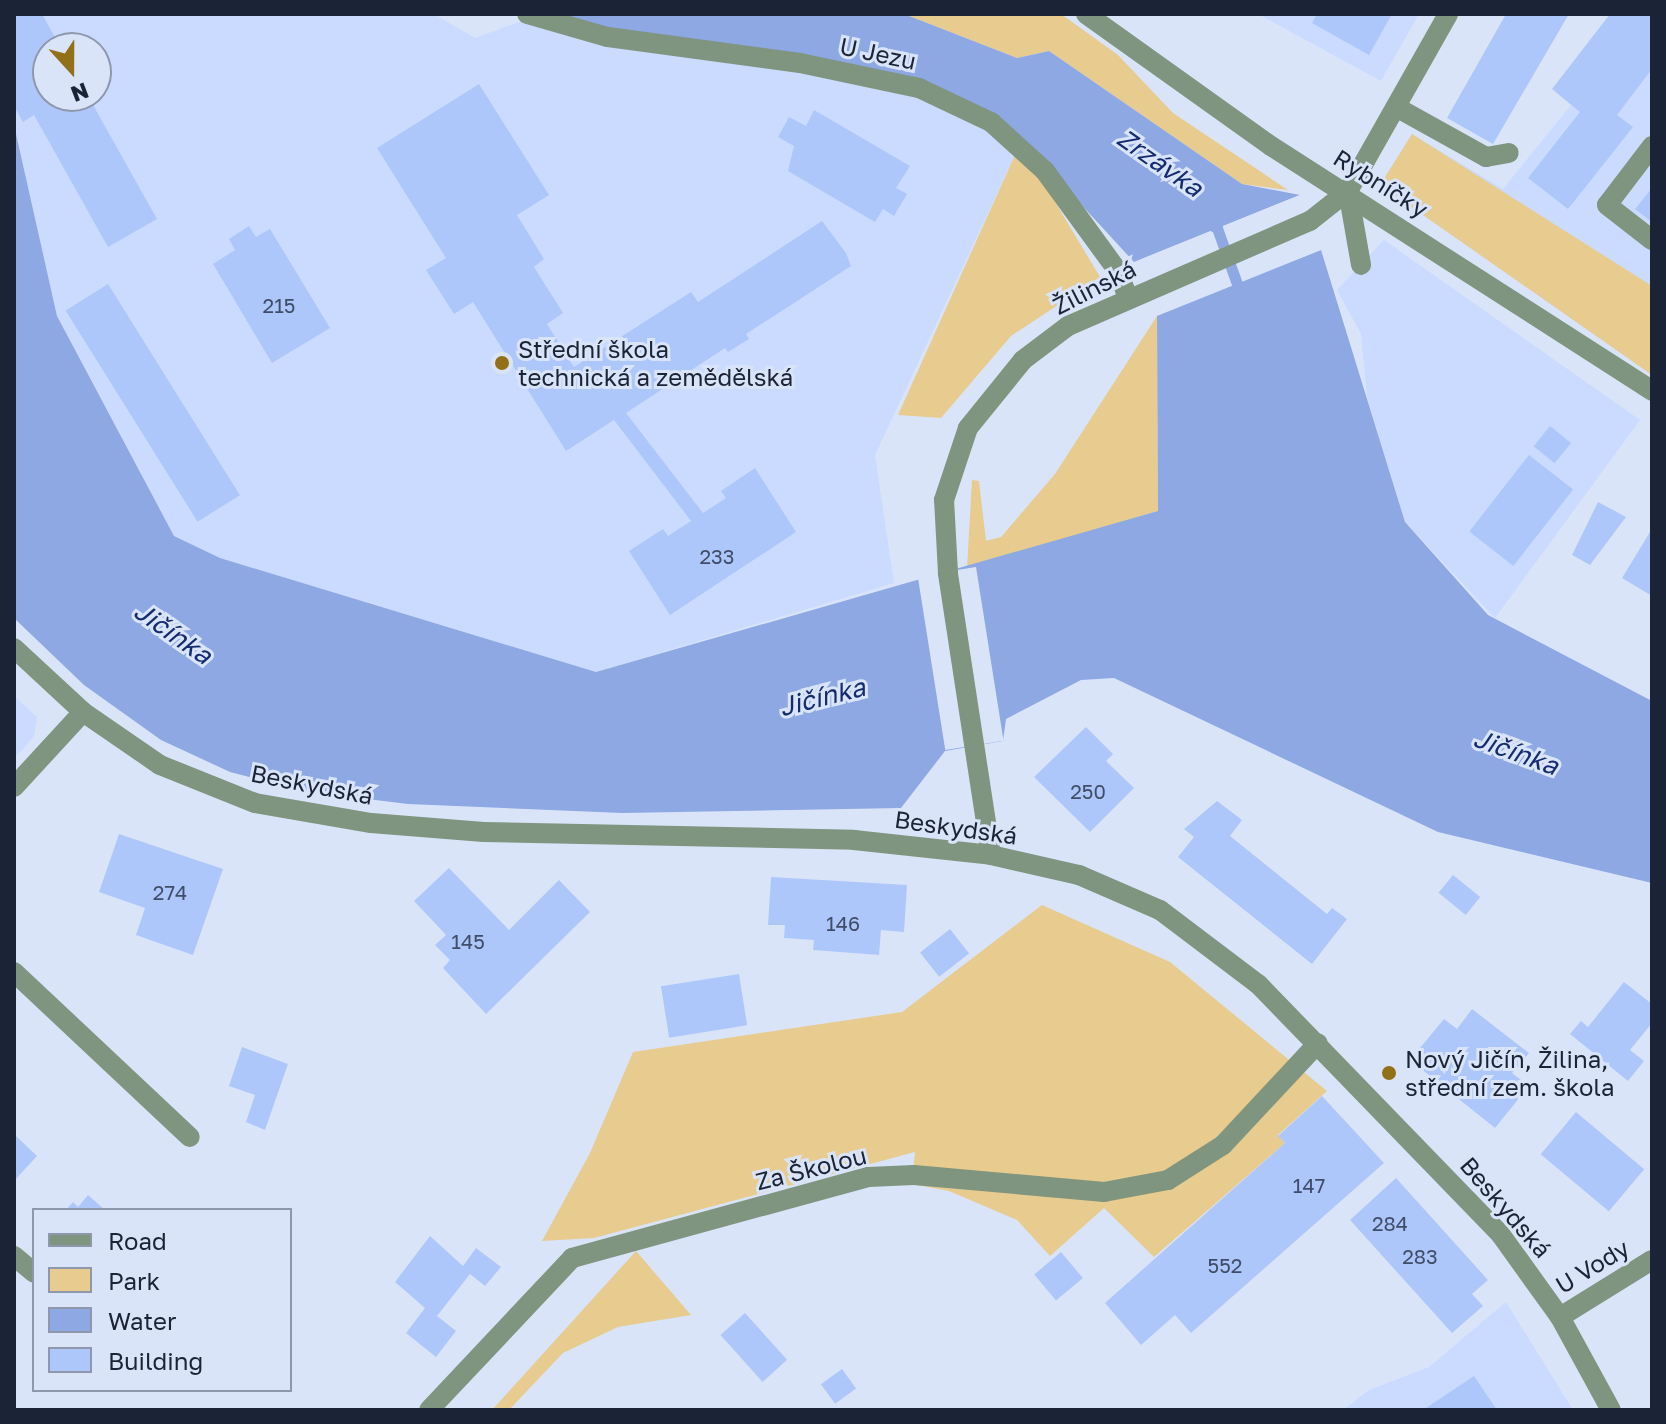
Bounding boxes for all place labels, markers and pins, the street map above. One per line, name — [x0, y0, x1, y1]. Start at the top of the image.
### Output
place label: Střední škola technická a zemědělská — [518, 335, 793, 391]
marker: Střední škola technická a zemědělská — [493, 354, 511, 372]
place label: Nový Jičín, Žilina, střední zem. škola — [1405, 1045, 1615, 1101]
marker: Nový Jičín, Žilina, střední zem. škola — [1380, 1064, 1398, 1082]

